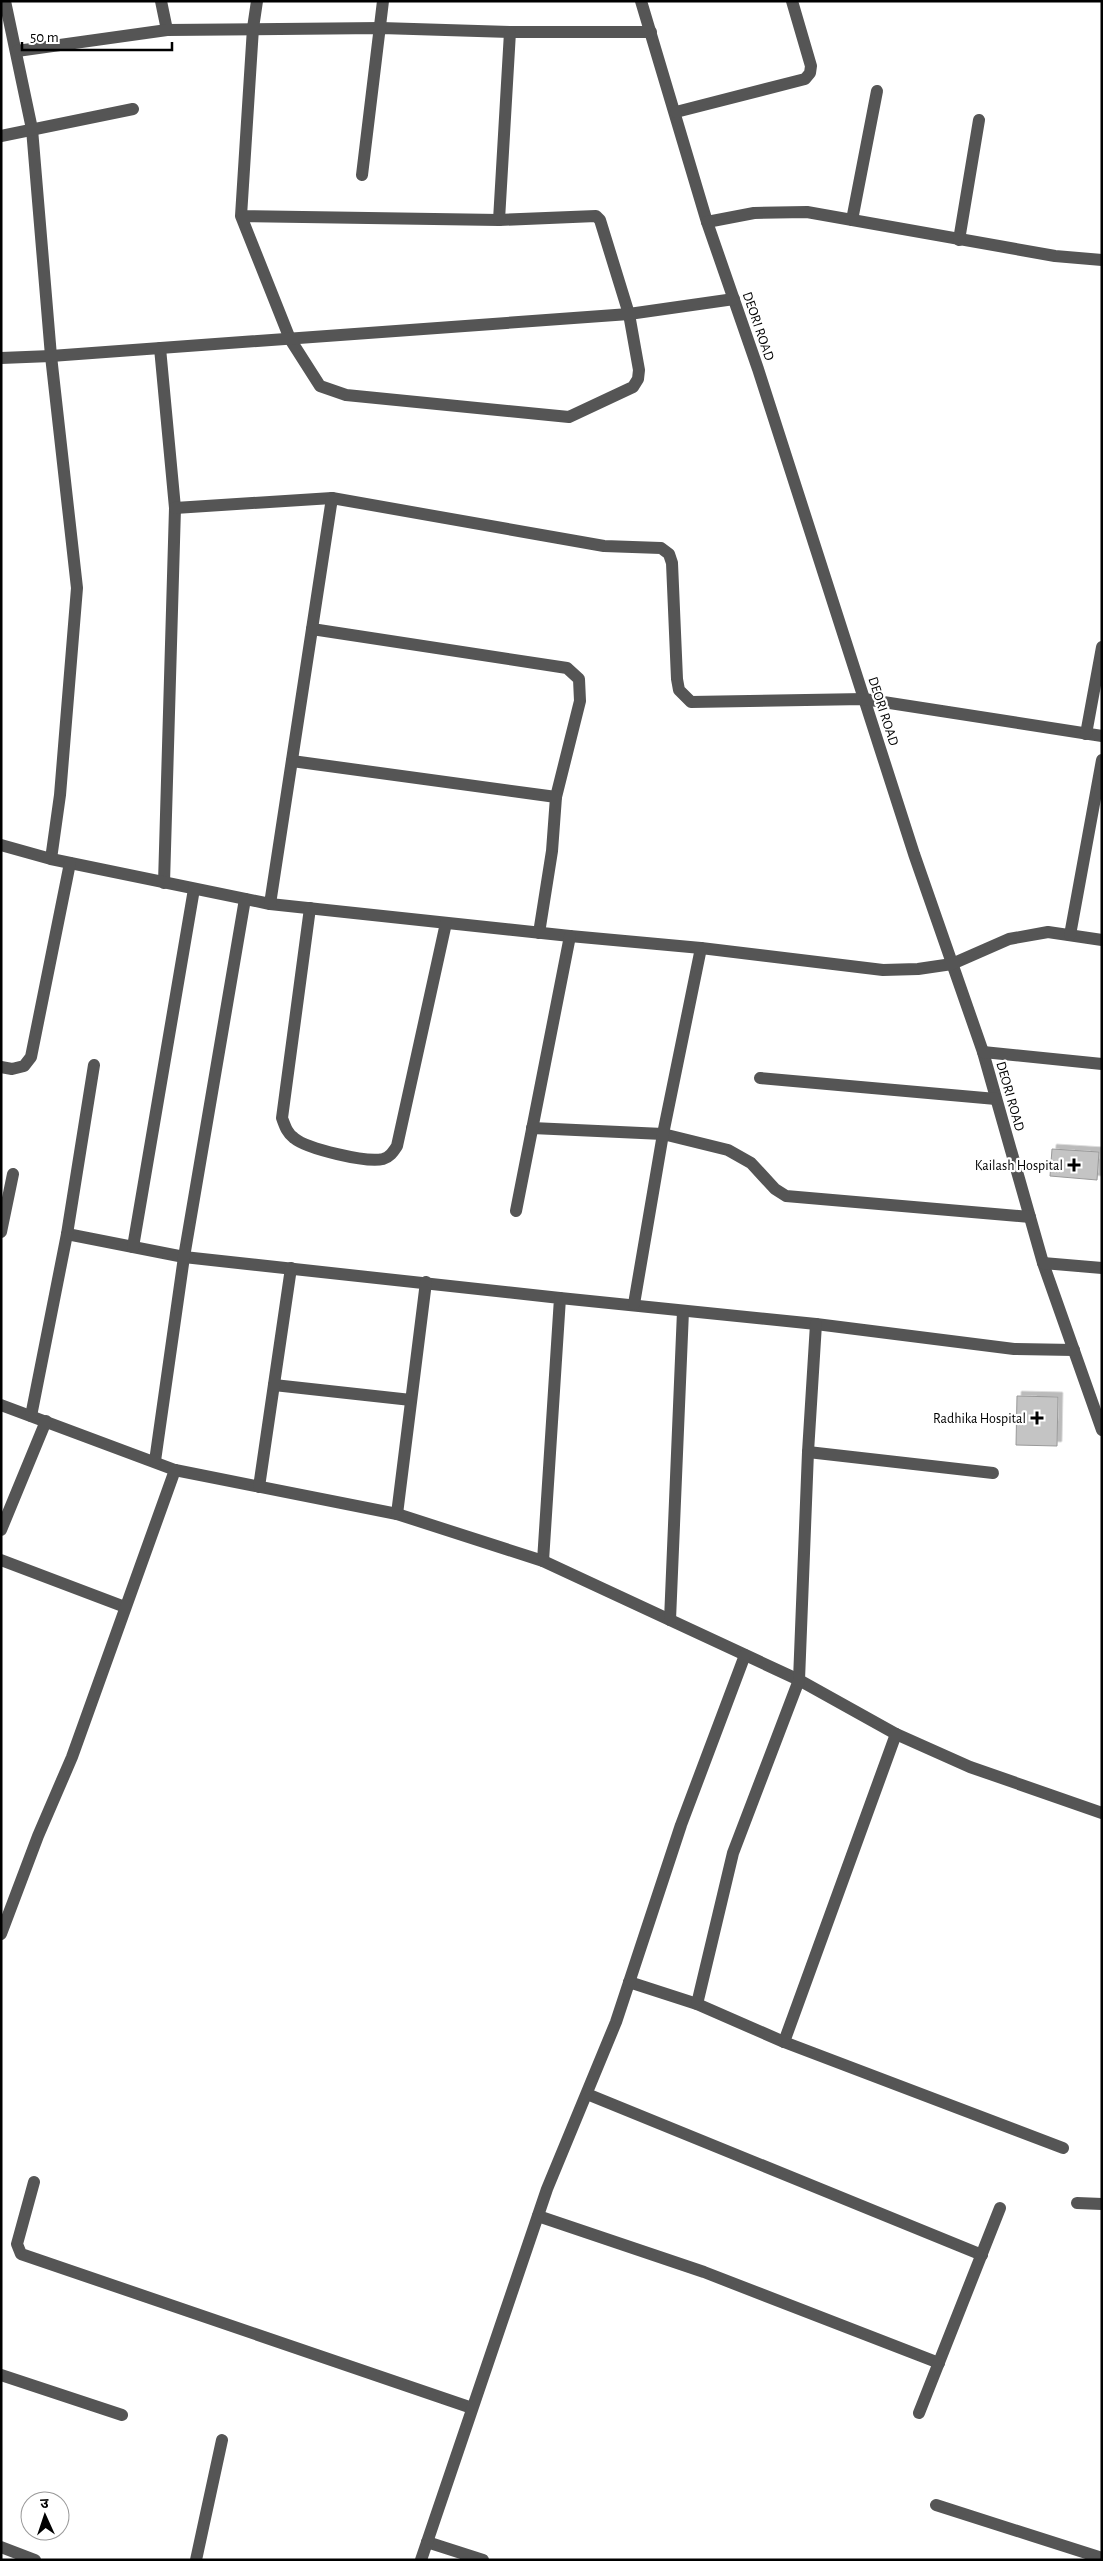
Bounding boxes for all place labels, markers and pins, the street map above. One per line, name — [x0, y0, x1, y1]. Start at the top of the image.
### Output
marker: Kailash Hospital — [1067, 1158, 1081, 1172]
place label: Kailash Hospital — [975, 1159, 1063, 1173]
marker: Radhika Hospital — [1030, 1411, 1044, 1425]
place label: Radhika Hospital — [933, 1412, 1026, 1426]

